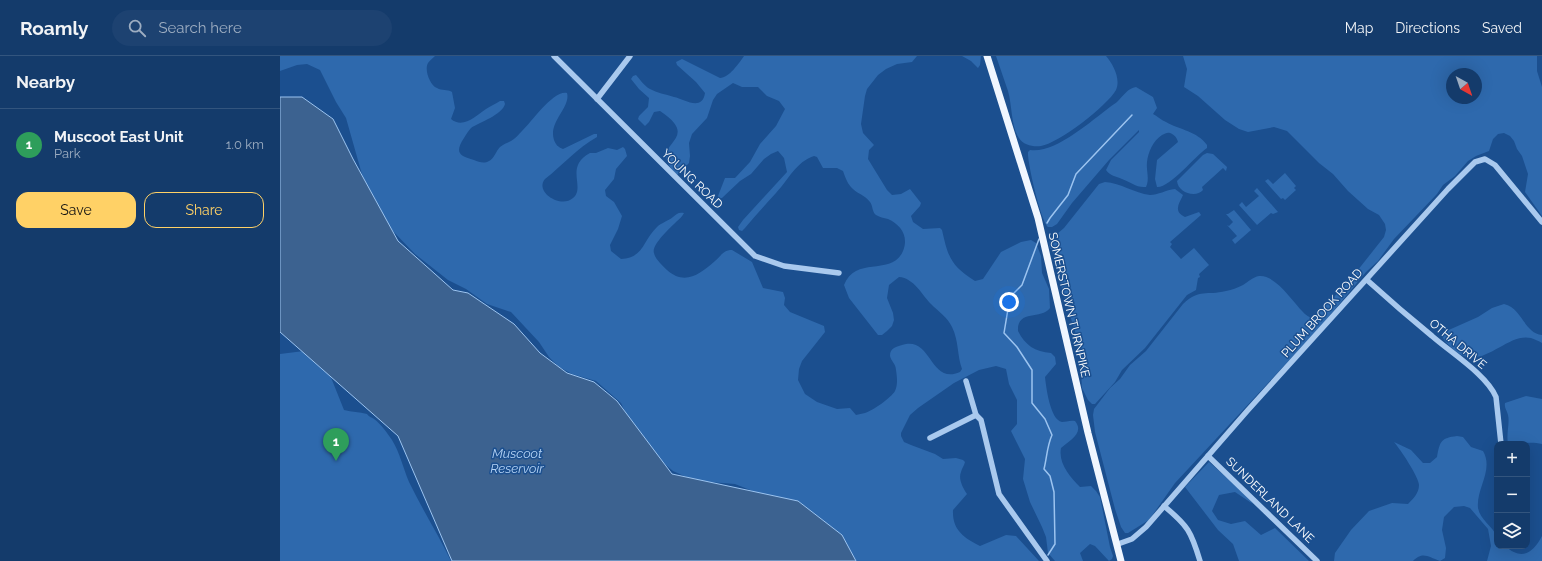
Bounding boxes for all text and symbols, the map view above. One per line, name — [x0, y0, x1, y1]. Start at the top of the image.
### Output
search box — [112, 10, 392, 46]
text: Roamly — [20, 17, 88, 39]
icon: search — [126, 17, 148, 39]
text: Search here — [158, 19, 242, 37]
text: Map — [1345, 20, 1373, 36]
text: Directions — [1395, 20, 1460, 36]
text: Saved — [1482, 20, 1522, 36]
north arrow — [1446, 68, 1482, 104]
text: Nearby — [16, 72, 75, 92]
text: Muscoot East Unit — [54, 128, 184, 146]
text: 1 — [26, 137, 32, 152]
text: 1.0 km — [226, 137, 264, 152]
text: Park — [54, 146, 81, 161]
street label: YOUNG ROAD — [659, 146, 726, 212]
button: Save — [16, 192, 136, 228]
button: Share — [144, 192, 264, 228]
street label: SOMERSTOWN TURNPIKE — [1045, 231, 1093, 379]
street label: PLUM BROOK ROAD — [1279, 265, 1366, 360]
your location — [999, 292, 1019, 312]
street label: OTHA DRIVE — [1426, 316, 1490, 372]
pin: 1 — [323, 428, 349, 461]
map controls — [1494, 441, 1530, 549]
button: + — [1494, 441, 1530, 477]
water label: Muscoot Reservoir — [490, 446, 544, 476]
street label: SUNDERLAND LANE — [1223, 454, 1317, 546]
button: − — [1494, 477, 1530, 513]
button: layers — [1494, 513, 1530, 549]

